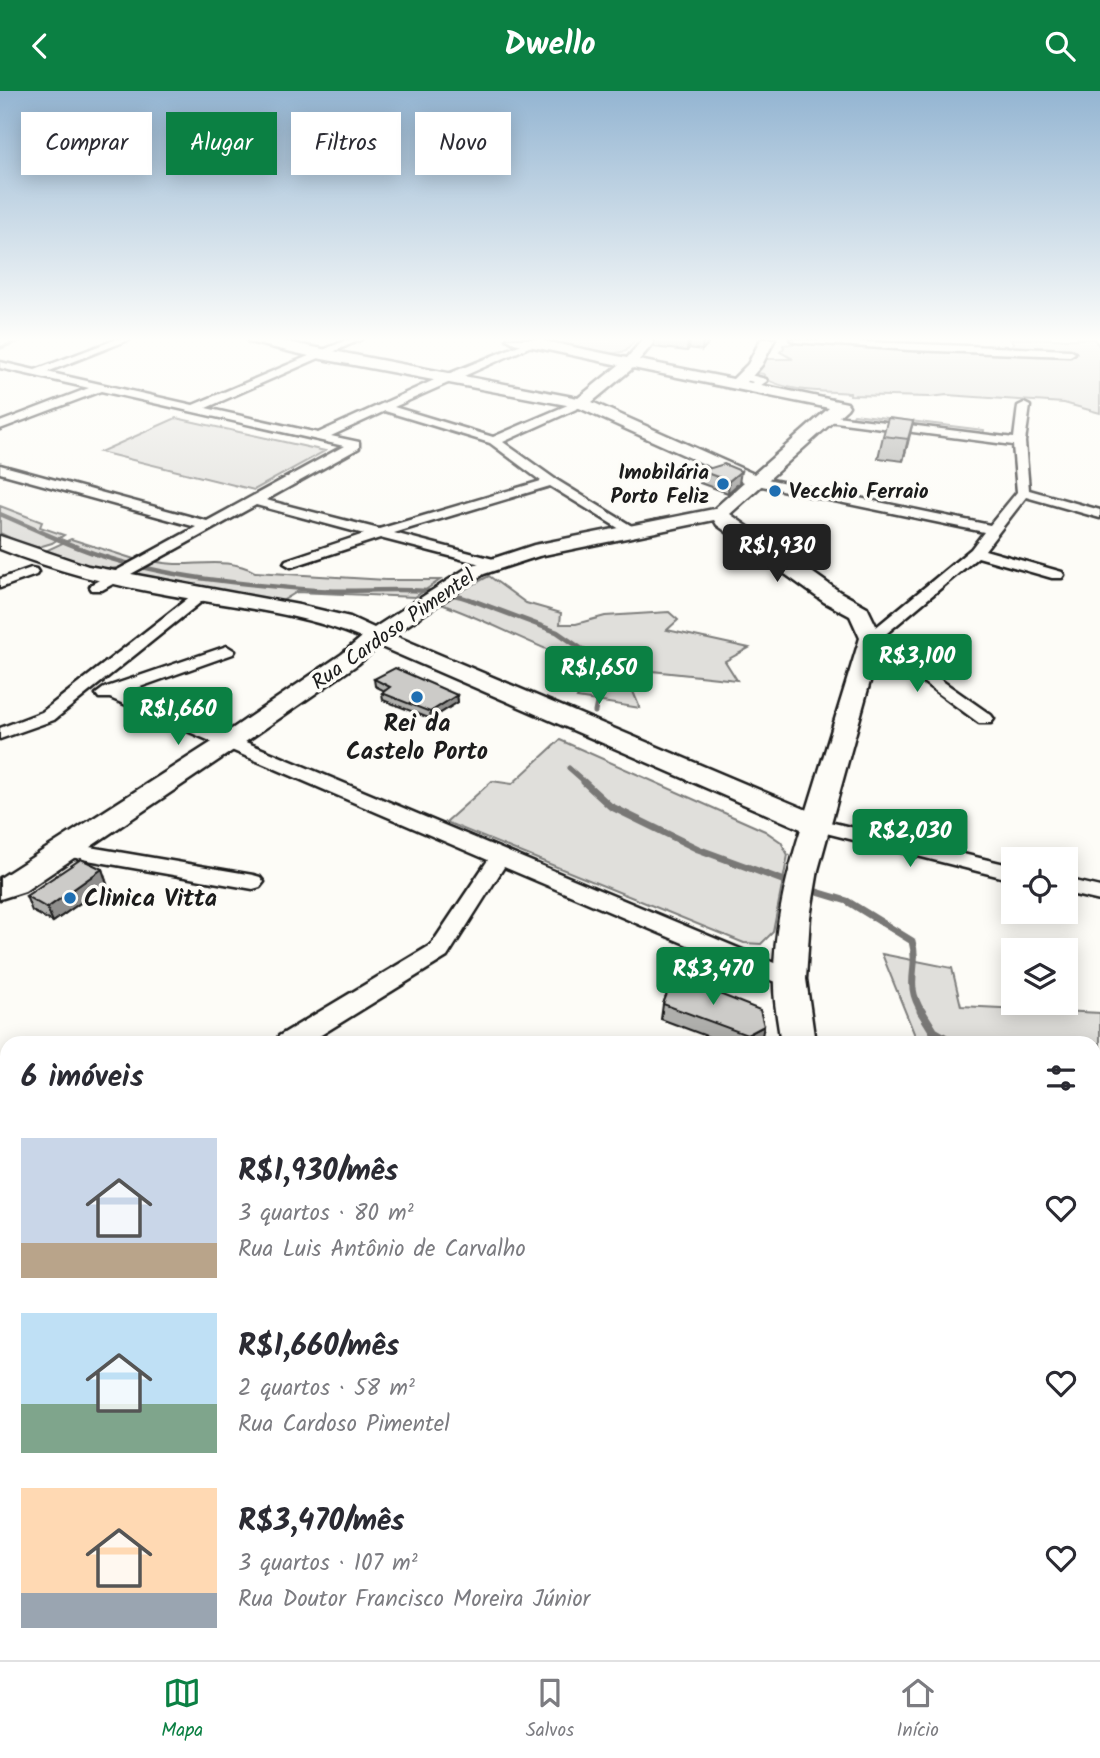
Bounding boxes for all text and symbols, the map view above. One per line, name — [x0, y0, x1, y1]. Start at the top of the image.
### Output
text: Dwello — [504, 20, 596, 71]
icon: back — [21, 27, 59, 65]
icon: search — [1041, 27, 1079, 65]
chip: Comprar — [21, 112, 152, 175]
chip: Alugar — [166, 112, 277, 175]
chip: Filtros — [291, 112, 401, 175]
chip: Novo — [415, 112, 511, 175]
place label: Imobilária Porto Feliz — [610, 457, 709, 514]
marker: Imobilária Porto Feliz — [715, 476, 731, 492]
place label: Vecchio Ferraio — [789, 476, 929, 509]
marker: Vecchio Ferraio — [767, 483, 783, 499]
pin: R$1,930 — [712, 525, 842, 584]
text: R$1,930 — [739, 529, 815, 565]
street label: Rua Cardoso Pimentel — [305, 561, 483, 699]
pin: R$3,100 — [852, 635, 982, 694]
text: R$3,100 — [879, 639, 955, 675]
pin: R$1,650 — [534, 647, 664, 706]
text: R$1,650 — [561, 651, 637, 687]
pin: R$1,660 — [113, 687, 243, 747]
marker: Rei da Castelo Porto — [409, 689, 425, 705]
text: R$1,660 — [139, 692, 217, 728]
place label: Rei da Castelo Porto — [346, 705, 488, 772]
pin: R$2,030 — [845, 809, 975, 869]
text: R$2,030 — [868, 814, 952, 850]
map controls — [1001, 847, 1078, 1015]
button: locate — [1001, 847, 1078, 924]
place label: Clinica Vitta — [84, 880, 217, 919]
marker: Clinica Vitta — [62, 890, 78, 906]
button: layers — [1001, 938, 1078, 1015]
pin: R$3,470 — [648, 947, 778, 1007]
text: R$3,470 — [672, 952, 754, 988]
text: 6 imóveis — [21, 1054, 144, 1102]
icon: filters — [1042, 1059, 1080, 1097]
text: R$1,930/mês — [238, 1148, 398, 1196]
icon: home — [77, 1166, 161, 1250]
icon: heart — [1042, 1189, 1080, 1227]
text: 3 quartos · 80 m² — [238, 1196, 414, 1232]
text: Rua Luis Antônio de Carvalho — [238, 1232, 526, 1268]
text: R$1,660/mês — [238, 1323, 399, 1371]
icon: home — [77, 1341, 161, 1425]
icon: heart — [1042, 1364, 1080, 1402]
text: 2 quartos · 58 m² — [238, 1371, 415, 1407]
text: Rua Cardoso Pimentel — [238, 1407, 450, 1443]
text: R$3,470/mês — [238, 1498, 405, 1546]
icon: home — [77, 1516, 161, 1600]
icon: heart — [1042, 1539, 1080, 1577]
text: 3 quartos · 107 m² — [238, 1546, 418, 1582]
text: Rua Doutor Francisco Moreira Júnior — [238, 1582, 590, 1618]
tab: Mapa — [161, 1674, 203, 1746]
tab: Salvos — [526, 1674, 574, 1746]
tab: Início — [897, 1674, 939, 1746]

